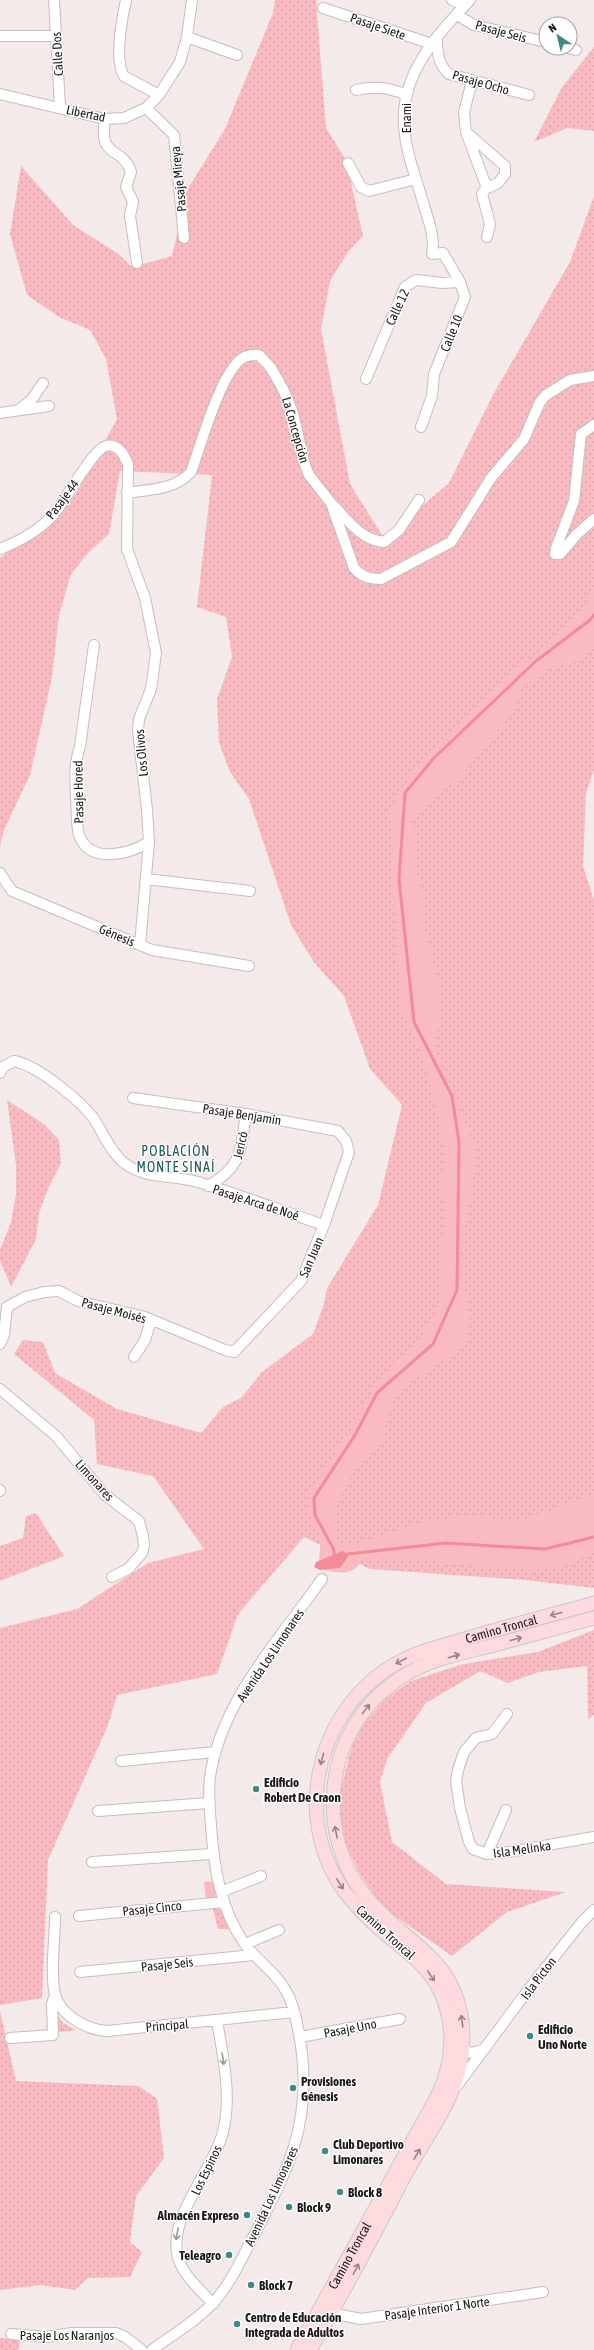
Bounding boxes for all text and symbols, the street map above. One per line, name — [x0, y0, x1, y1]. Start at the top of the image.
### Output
street label: Pasaje Siete — [348, 10, 407, 43]
north arrow — [538, 16, 578, 56]
street label: Pasaje Seis — [474, 17, 529, 46]
text: N — [546, 21, 558, 35]
street label: Calle Dos — [49, 31, 66, 77]
street label: Pasaje Ocho — [451, 67, 511, 98]
street label: Libertad — [65, 102, 107, 125]
street label: Enami — [399, 103, 414, 133]
street label: Pasaje Mireya — [168, 145, 189, 213]
street label: Calle 12 — [383, 287, 412, 328]
street label: Calle 10 — [437, 313, 466, 354]
street label: La Concepción — [279, 395, 312, 465]
street label: Pasaje 44 — [43, 477, 82, 522]
street label: Los Olivos — [132, 728, 151, 777]
street label: Pasaje Hored — [70, 760, 87, 824]
street label: Génesis — [97, 921, 137, 950]
street label: Pasaje Benjamín — [201, 1101, 282, 1128]
street label: Jericó — [230, 1130, 251, 1160]
district label: POBLACIÓN MONTE SINAÍ — [137, 1143, 215, 1175]
street label: Pasaje Arca de Noé — [211, 1181, 301, 1224]
street label: San Juan — [296, 1235, 327, 1280]
street label: Pasaje Moisés — [80, 1295, 148, 1326]
street label: Limonares — [72, 1457, 117, 1504]
street label: Avenida Los Limonares — [234, 1606, 307, 1704]
one-way arrow — [550, 1610, 563, 1618]
street label: Camino Troncal — [464, 1612, 539, 1646]
one-way arrow — [509, 1635, 522, 1642]
one-way arrow — [447, 1652, 460, 1659]
one-way arrow — [395, 1658, 407, 1665]
one-way arrow — [361, 1704, 370, 1715]
one-way arrow — [318, 1752, 325, 1765]
place label: Edificio Robert De Craon — [264, 1775, 341, 1805]
marker: Edificio Robert De Craon — [251, 1784, 261, 1794]
one-way arrow — [332, 1825, 340, 1838]
street label: Isla Melinka — [492, 1838, 552, 1861]
one-way arrow — [337, 1878, 345, 1890]
street label: Pasaje Cinco — [122, 1898, 182, 1919]
street label: Camino Troncal — [353, 1902, 419, 1963]
street label: Pasaje Seis — [140, 1954, 194, 1975]
street label: Isla Picton — [518, 1954, 559, 2002]
one-way arrow — [427, 1970, 435, 1981]
one-way arrow — [458, 2015, 465, 2028]
street label: Principal — [145, 2016, 190, 2035]
street label: Pasaje Uno — [322, 2016, 378, 2041]
place label: Edificio Uno Norte — [538, 2022, 587, 2052]
marker: Edificio Uno Norte — [525, 2031, 535, 2041]
one-way arrow — [219, 2052, 227, 2065]
place label: Provisiones Génesis — [301, 2074, 356, 2104]
marker: Provisiones Génesis — [288, 2083, 298, 2093]
place label: Club Deportivo Limonares — [333, 2137, 404, 2167]
street label: Los Espinos — [188, 2142, 225, 2198]
street label: Avenida Los Limonares — [242, 2144, 301, 2249]
marker: Club Deportivo Limonares — [320, 2146, 330, 2156]
one-way arrow — [414, 2148, 422, 2160]
place label: Block 8 — [348, 2185, 382, 2200]
marker: Block 8 — [335, 2187, 345, 2197]
place label: Block 9 — [297, 2200, 331, 2215]
marker: Block 9 — [284, 2202, 294, 2212]
place label: Almacén Expreso — [157, 2208, 239, 2223]
marker: Almacén Expreso — [242, 2210, 252, 2220]
street label: Camino Troncal — [325, 2219, 374, 2292]
one-way arrow — [173, 2228, 181, 2241]
place label: Teleagro — [179, 2248, 221, 2263]
marker: Teleagro — [224, 2250, 234, 2260]
one-way arrow — [353, 2263, 360, 2275]
place label: Block 7 — [259, 2278, 293, 2293]
marker: Block 7 — [246, 2280, 256, 2290]
street label: Pasaje Interior 1 Norte — [384, 2294, 491, 2323]
place label: Centro de Educación Integrada de Adultos — [245, 2310, 344, 2340]
marker: Centro de Educación Integrada de Adultos — [232, 2319, 242, 2329]
street label: Pasaje Los Naranjos — [20, 2328, 115, 2343]

